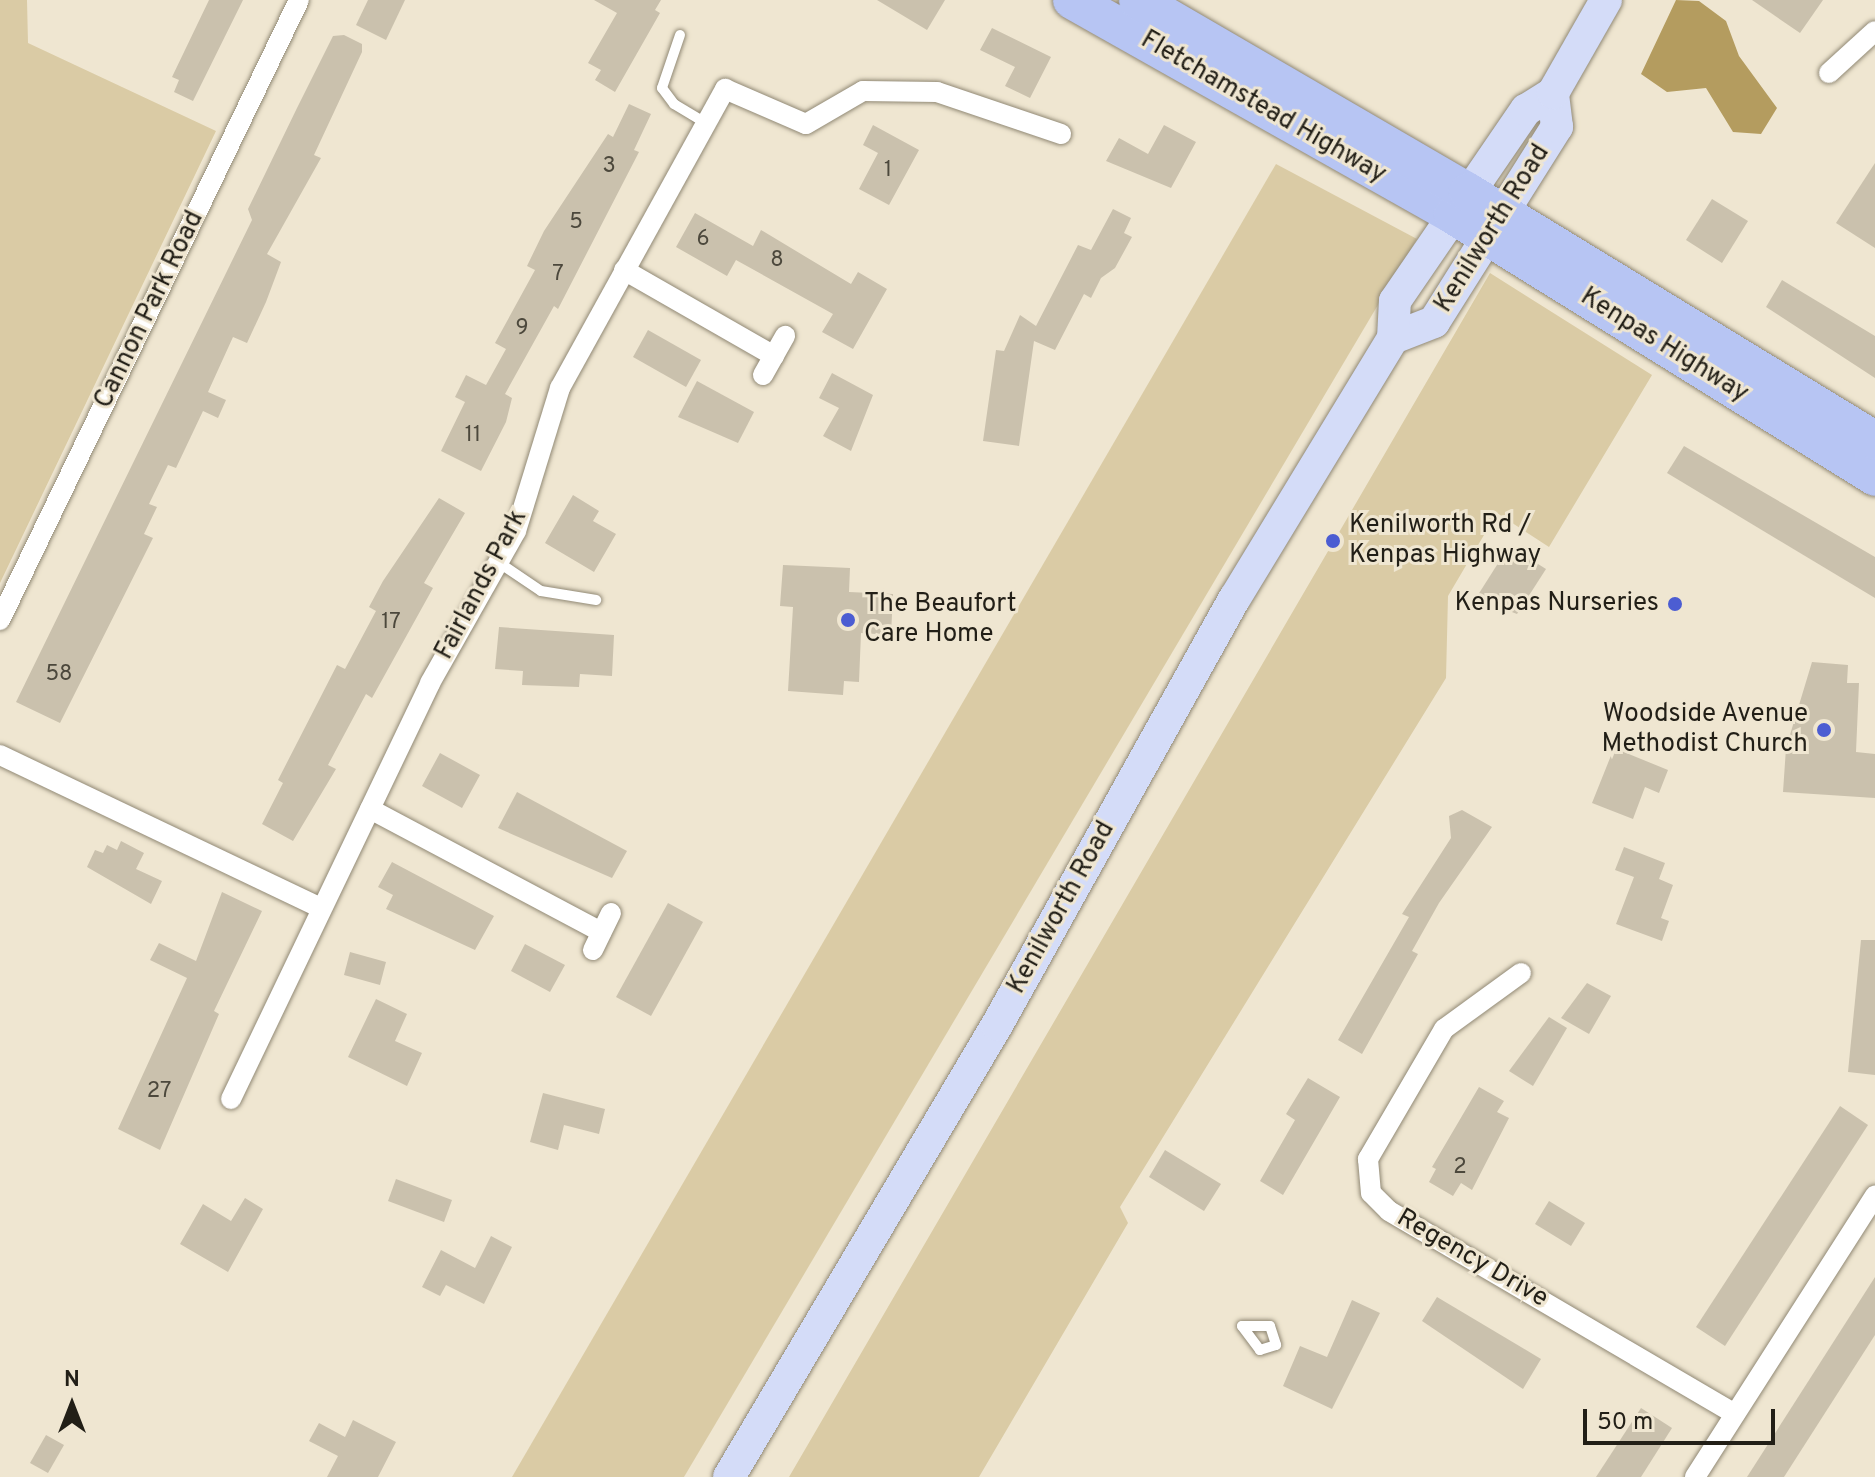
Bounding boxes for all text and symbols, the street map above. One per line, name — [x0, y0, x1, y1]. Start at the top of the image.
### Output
street label: Fletchamstead Highway — [1135, 25, 1391, 191]
street label: Kenilworth Road — [1429, 139, 1557, 319]
house number: 3 — [602, 154, 616, 180]
house number: 1 — [884, 158, 892, 184]
street label: Cannon Park Road — [89, 206, 211, 414]
house number: 5 — [569, 210, 583, 236]
house number: 6 — [696, 227, 710, 253]
house number: 8 — [770, 248, 784, 274]
house number: 7 — [552, 262, 564, 288]
street label: Kenpas Highway — [1574, 282, 1754, 410]
house number: 9 — [515, 316, 529, 342]
house number: 11 — [465, 423, 481, 449]
street label: Fairlands Park — [429, 505, 535, 665]
place label: Kenilworth Rd / Kenpas Highway — [1349, 510, 1541, 572]
marker: Kenilworth Rd / Kenpas Highway — [1324, 532, 1342, 550]
place label: Kenpas Nurseries — [1454, 588, 1659, 620]
place label: The Beaufort Care Home — [864, 589, 1016, 650]
marker: Kenpas Nurseries — [1666, 595, 1684, 613]
house number: 17 — [381, 610, 401, 636]
marker: The Beaufort Care Home — [839, 611, 857, 629]
house number: 58 — [45, 662, 73, 688]
place label: Woodside Avenue Methodist Church — [1602, 699, 1808, 760]
marker: Woodside Avenue Methodist Church — [1815, 721, 1833, 739]
street label: Kenilworth Road — [1002, 816, 1122, 1000]
house number: 27 — [147, 1079, 171, 1105]
house number: 2 — [1453, 1155, 1467, 1181]
street label: Regency Drive — [1391, 1203, 1553, 1315]
north arrow — [32, 1365, 112, 1445]
text: N — [64, 1367, 80, 1394]
scale bar — [1587, 1393, 1779, 1443]
text: 50 m — [1597, 1408, 1653, 1438]

